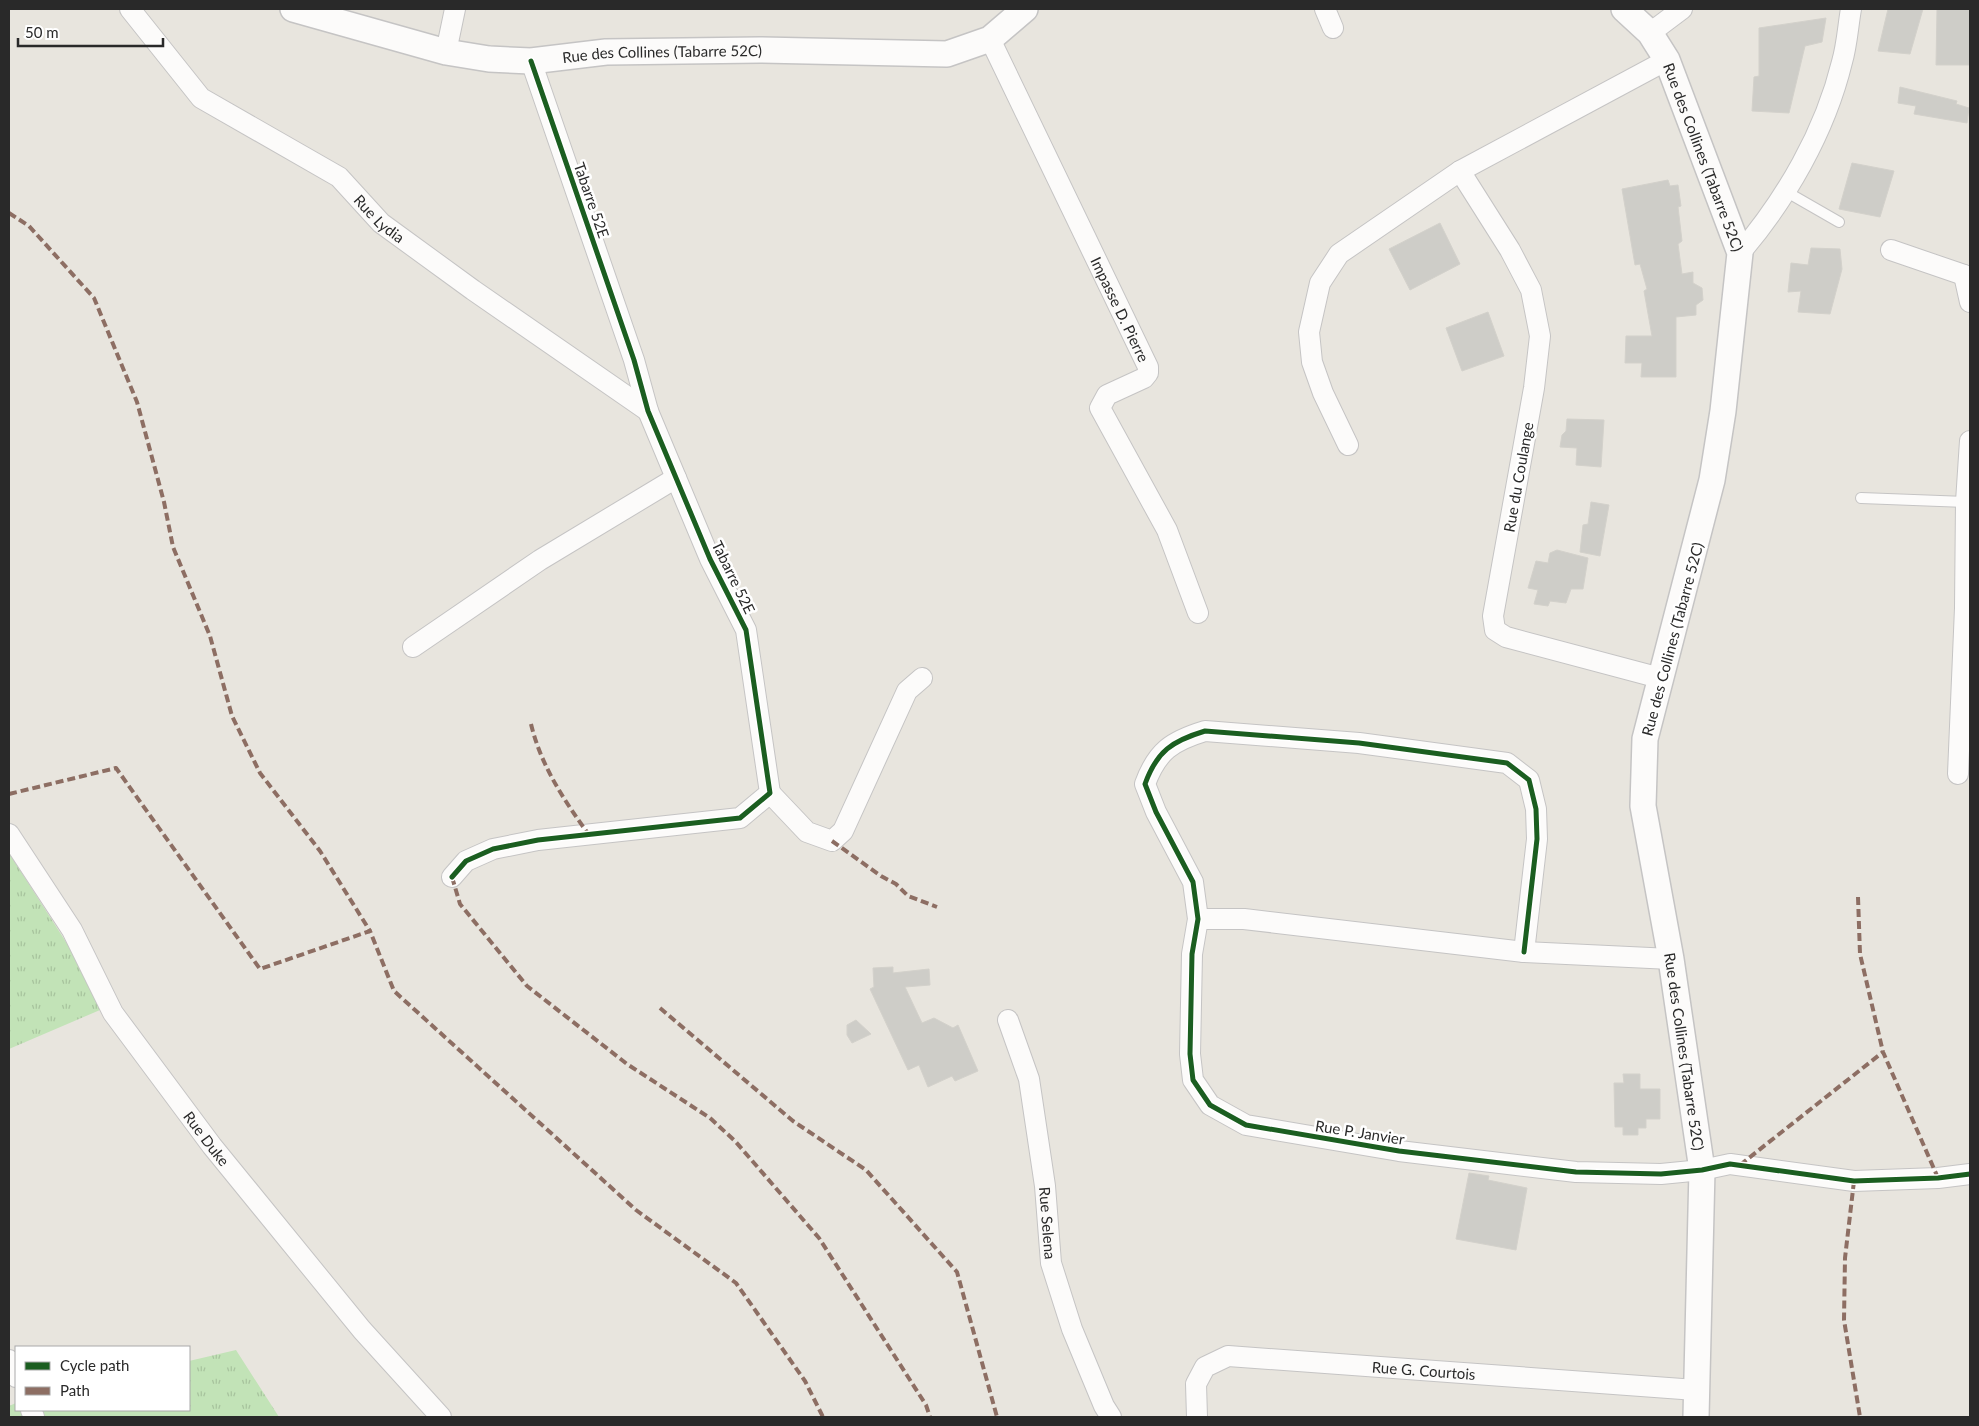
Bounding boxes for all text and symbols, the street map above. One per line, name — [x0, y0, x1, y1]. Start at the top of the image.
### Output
scale bar — [18, 15, 162, 47]
text: 50 m — [25, 23, 59, 41]
street label: Rue des Collines (Tabarre 52C) — [561, 41, 762, 66]
street label: Rue des Collines (Tabarre 52C) — [1660, 60, 1747, 254]
street label: Tabarre 52E — [571, 160, 613, 240]
street label: Rue Lydia — [350, 191, 408, 246]
street label: Impasse D. Pierre — [1087, 254, 1153, 365]
street label: Rue du Coulange — [1499, 420, 1537, 533]
street label: Tabarre 52E — [709, 538, 759, 616]
street label: Rue des Collines (Tabarre 52C) — [1637, 540, 1707, 738]
street label: Rue des Collines (Tabarre 52C) — [1661, 951, 1708, 1152]
street label: Rue Duke — [180, 1108, 233, 1169]
street label: Rue P. Janvier — [1314, 1116, 1406, 1148]
street label: Rue Selena — [1036, 1186, 1060, 1260]
legend — [15, 1346, 190, 1411]
text: Cycle path — [60, 1356, 129, 1374]
street label: Rue G. Courtois — [1371, 1357, 1476, 1383]
text: Path — [60, 1381, 90, 1399]

